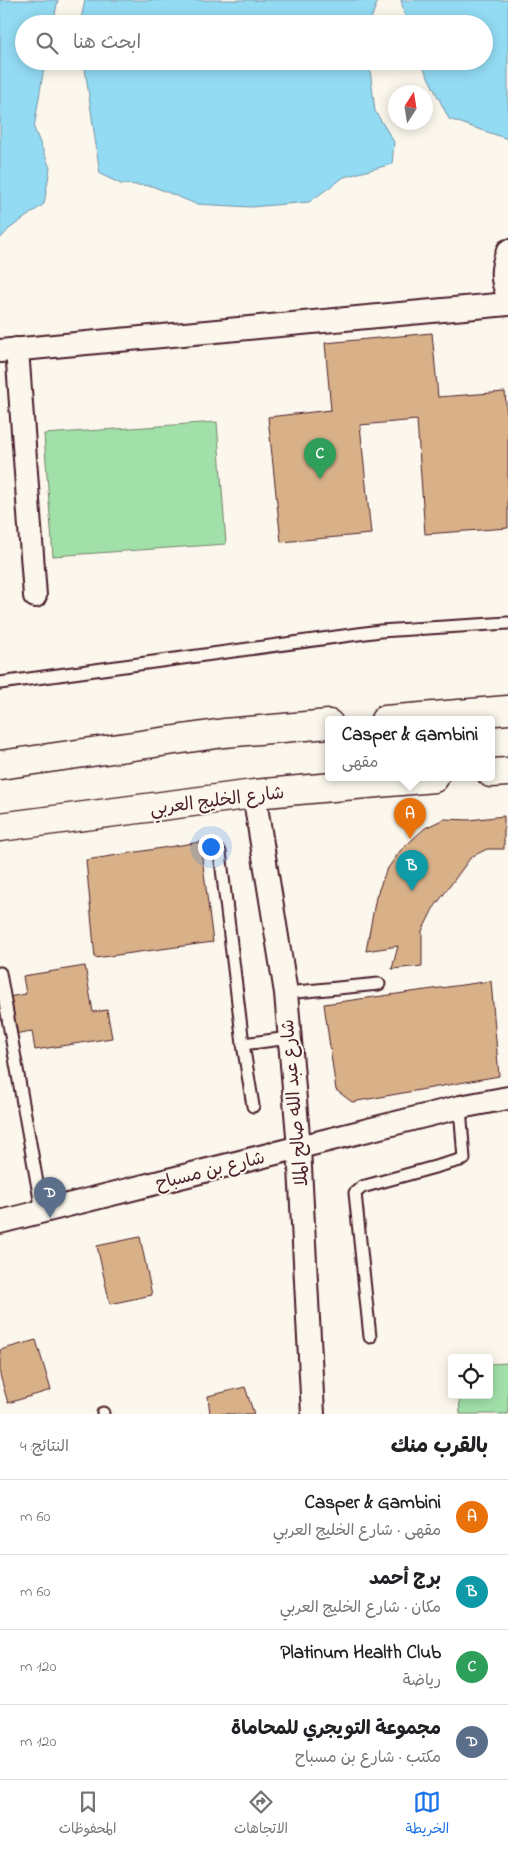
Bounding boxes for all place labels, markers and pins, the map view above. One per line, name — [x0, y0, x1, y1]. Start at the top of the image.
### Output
pin: C — [304, 438, 336, 479]
pin: A — [394, 798, 426, 839]
pin: B — [396, 850, 428, 891]
pin: D — [34, 1177, 66, 1218]

